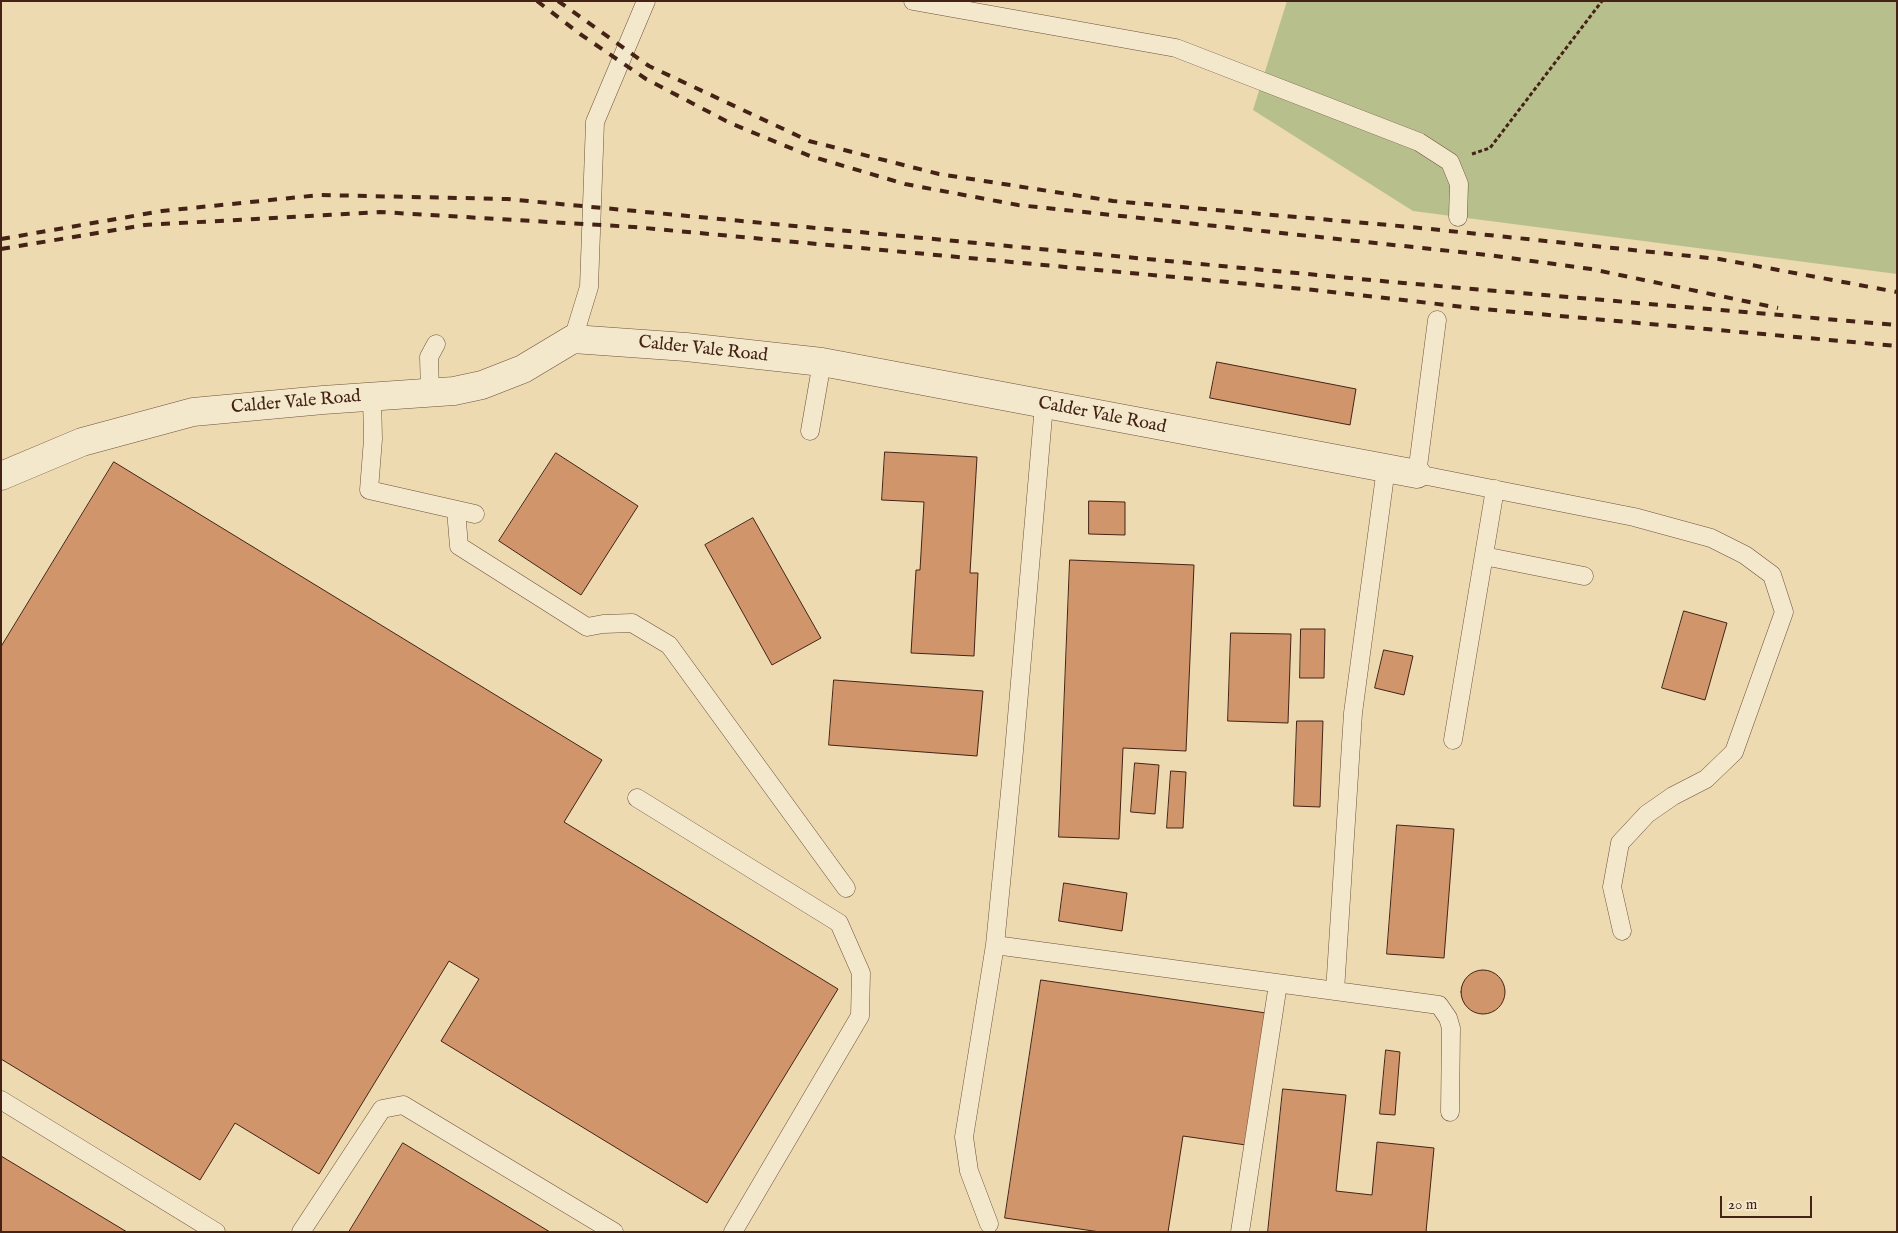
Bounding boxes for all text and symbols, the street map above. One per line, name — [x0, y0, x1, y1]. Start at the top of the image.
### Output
street label: Calder Vale Road — [637, 332, 769, 368]
street label: Calder Vale Road — [230, 387, 362, 419]
street label: Calder Vale Road — [1036, 393, 1168, 439]
scale bar — [1723, 1186, 1816, 1218]
text: 20 m — [1728, 1195, 1757, 1214]

